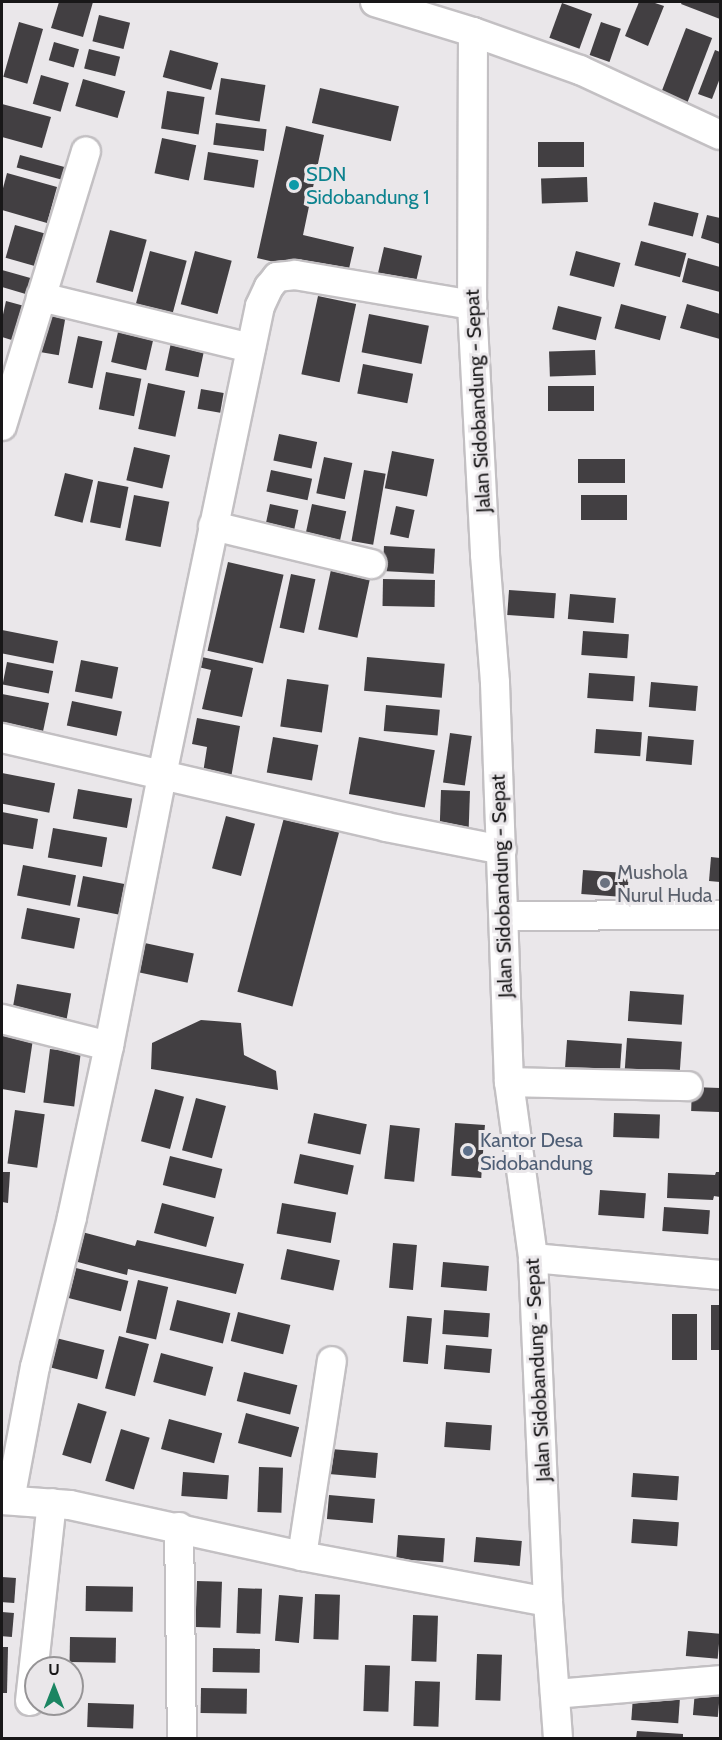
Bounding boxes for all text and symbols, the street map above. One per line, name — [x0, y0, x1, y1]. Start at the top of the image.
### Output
place label: SDN Sidobandung 1 — [306, 162, 430, 209]
marker: SDN Sidobandung 1 — [287, 178, 301, 192]
street label: Jalan Sidobandung - Sepat — [460, 289, 496, 513]
street label: Jalan Sidobandung - Sepat — [486, 774, 518, 998]
place label: Mushola Nurul Huda — [617, 860, 712, 907]
marker: Mushola Nurul Huda — [598, 876, 612, 890]
place label: Kantor Desa Sidobandung — [480, 1128, 592, 1175]
marker: Kantor Desa Sidobandung — [461, 1144, 475, 1158]
street label: Jalan Sidobandung - Sepat — [520, 1258, 556, 1482]
north arrow — [24, 1656, 84, 1716]
text: U — [48, 1660, 60, 1679]

